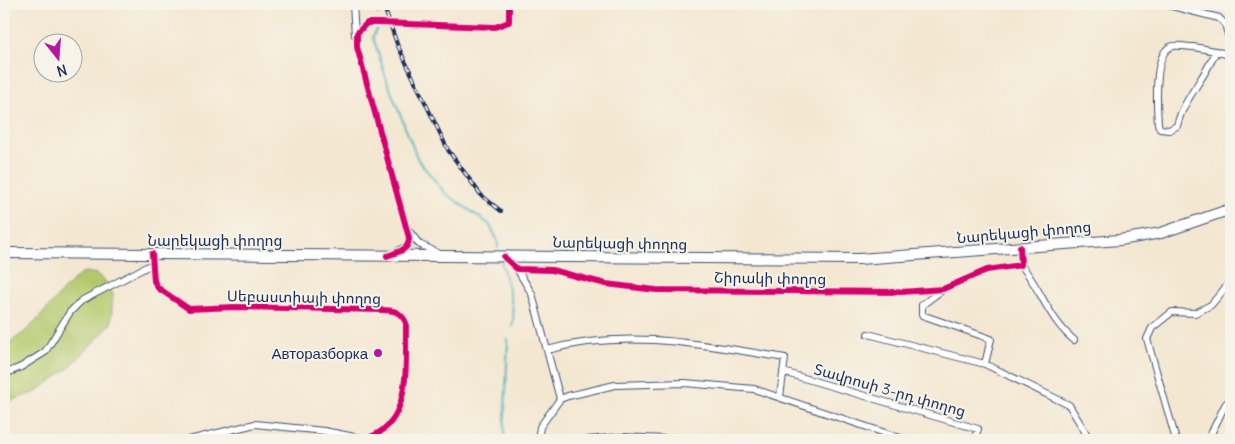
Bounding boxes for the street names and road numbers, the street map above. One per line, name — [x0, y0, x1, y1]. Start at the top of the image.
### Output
street label: Նարեկացի փողոց — [956, 217, 1092, 247]
street label: Նարեկացի փողոց — [148, 231, 282, 250]
street label: Նարեկացի փողոց — [552, 232, 688, 254]
street label: Շիրակի փողոց — [714, 268, 826, 288]
street label: Սեբաստիայի փողոց — [227, 286, 381, 308]
street label: Տավրոսի 3-րդ փողոց — [812, 359, 968, 421]

